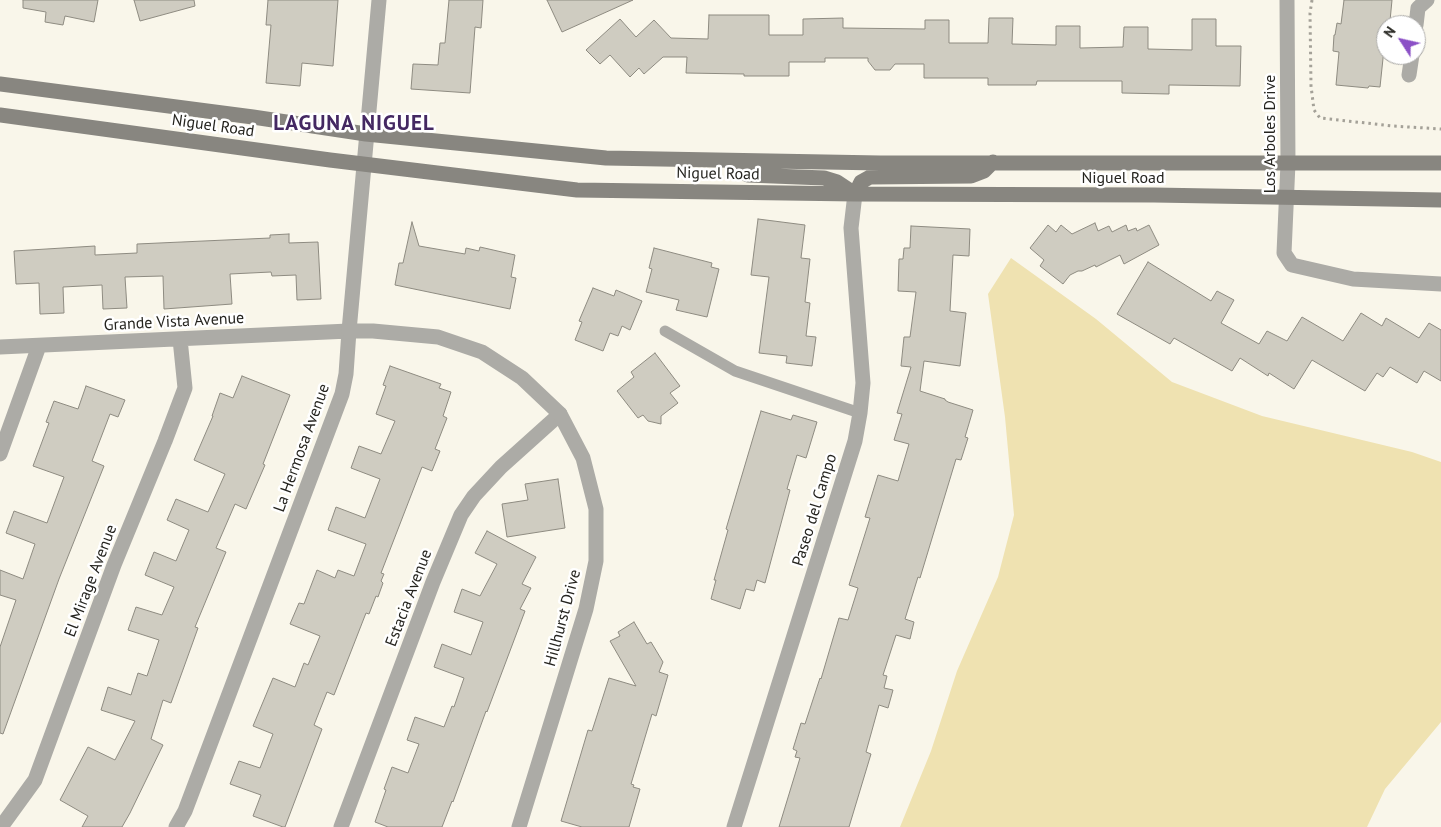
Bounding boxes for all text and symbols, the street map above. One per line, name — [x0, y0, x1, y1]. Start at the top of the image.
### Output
north arrow — [1376, 15, 1426, 65]
text: N — [1380, 23, 1400, 41]
street label: Los Arboles Drive — [1260, 75, 1280, 193]
street label: Niguel Road — [170, 111, 256, 141]
district label: LAGUNA NIGUEL — [272, 111, 436, 137]
street label: Niguel Road — [676, 164, 760, 184]
street label: Niguel Road — [1081, 168, 1165, 188]
street label: Grande Vista Avenue — [103, 309, 245, 335]
street label: La Hermosa Avenue — [270, 381, 334, 515]
street label: Paseo del Campo — [789, 451, 841, 569]
street label: El Mirage Avenue — [61, 522, 121, 640]
street label: Estacia Avenue — [382, 547, 436, 649]
street label: Hillhurst Drive — [541, 567, 585, 669]

